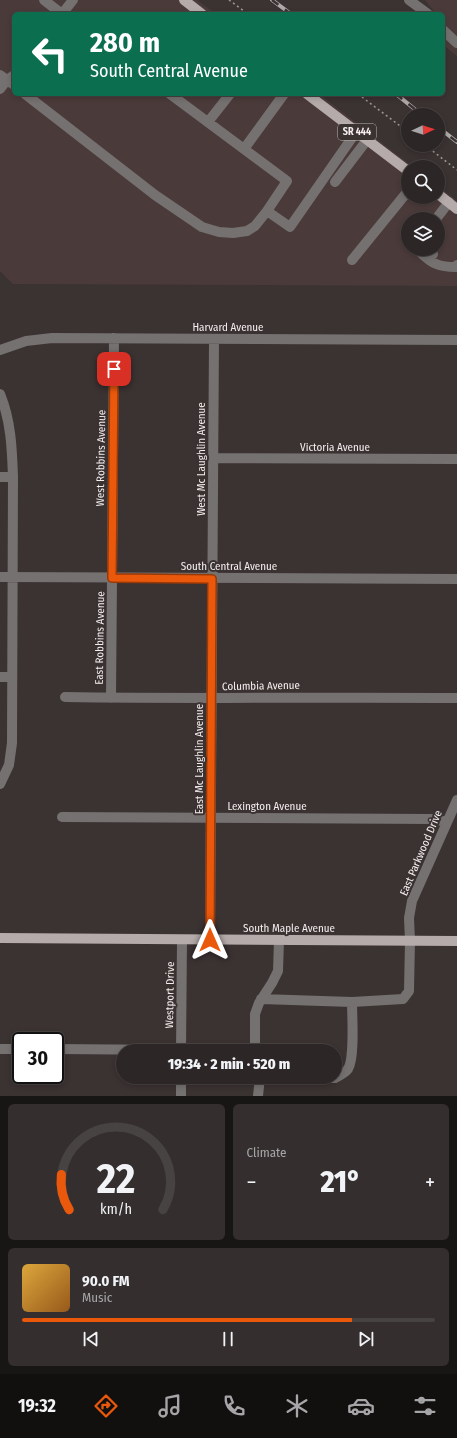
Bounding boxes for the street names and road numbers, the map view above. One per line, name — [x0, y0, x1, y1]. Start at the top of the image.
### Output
road number: SR 444 — [338, 124, 376, 140]
street label: Harvard Avenue — [192, 321, 264, 334]
street label: West Mc Laughlin Avenue — [195, 402, 208, 516]
street label: West Robbins Avenue — [94, 410, 108, 506]
street label: Victoria Avenue — [300, 441, 370, 454]
street label: South Central Avenue — [181, 560, 277, 573]
street label: East Robbins Avenue — [93, 591, 107, 685]
street label: Columbia Avenue — [222, 679, 300, 693]
street label: East Mc Laughlin Avenue — [193, 704, 206, 814]
street label: Lexington Avenue — [227, 800, 307, 813]
street label: East Parkwood Drive — [397, 808, 445, 898]
street label: South Maple Avenue — [243, 922, 335, 935]
street label: Westport Drive — [163, 961, 177, 1029]

